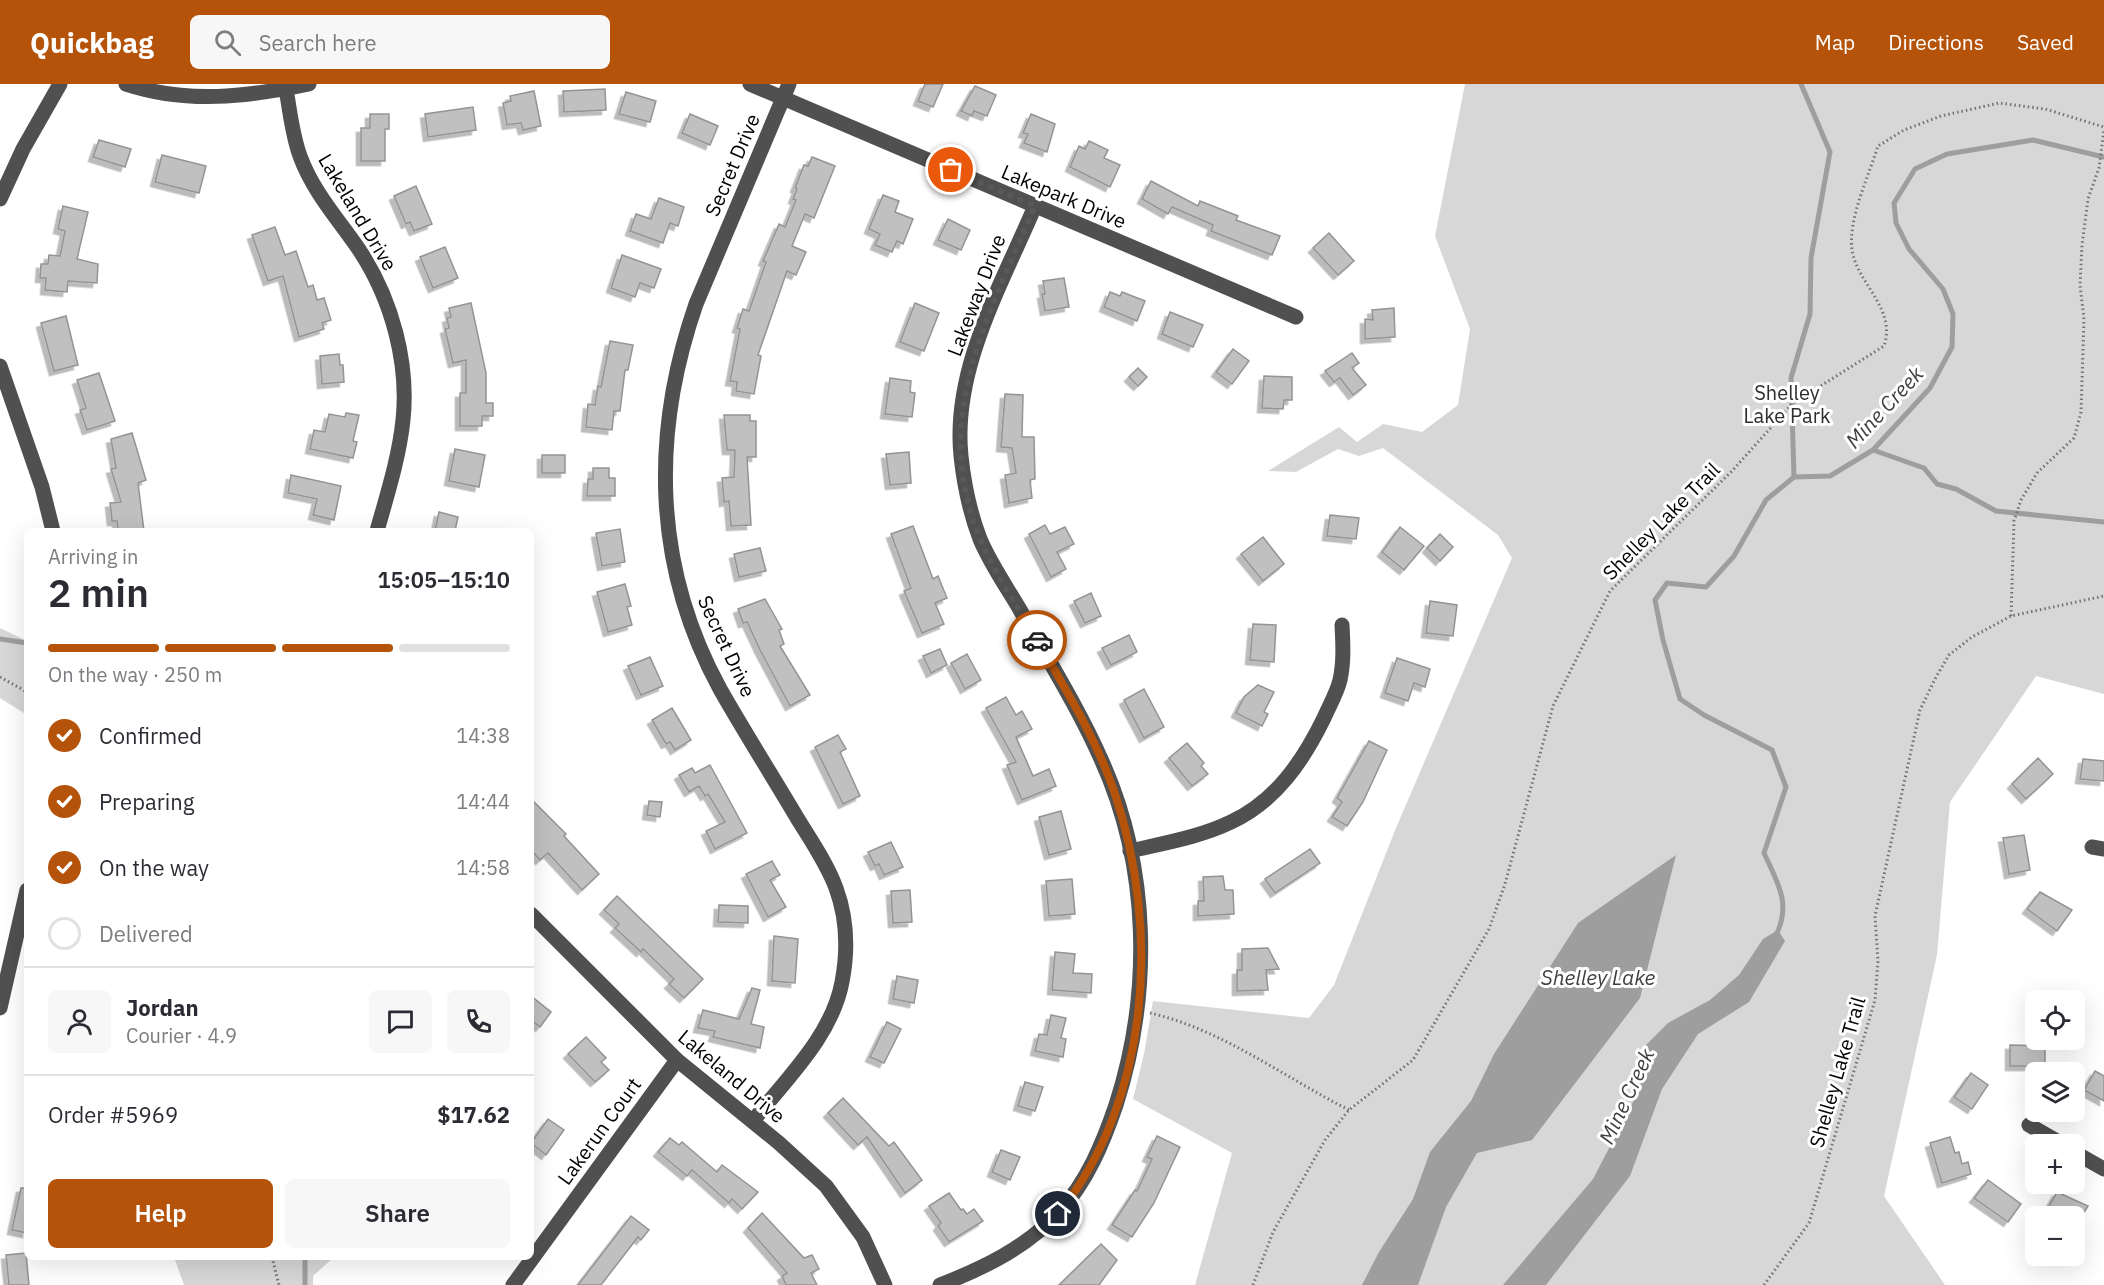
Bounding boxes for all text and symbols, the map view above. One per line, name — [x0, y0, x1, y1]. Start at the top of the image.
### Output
search box — [190, 15, 610, 69]
text: Quickbag — [30, 24, 154, 61]
icon: search — [211, 26, 244, 59]
text: Search here — [259, 28, 377, 57]
text: Map — [1815, 28, 1855, 56]
text: Directions — [1888, 28, 1984, 56]
text: Saved — [2017, 28, 2074, 56]
street label: Secret Drive — [698, 110, 766, 220]
pin — [925, 144, 976, 195]
street label: Lakeland Drive — [312, 148, 404, 276]
icon: bag — [934, 153, 967, 186]
street label: Lakepark Drive — [997, 158, 1131, 234]
street label: Lakeway Drive — [940, 230, 1012, 360]
water label: Mine Creek — [1839, 359, 1930, 454]
park label: Shelley Lake Park — [1743, 379, 1831, 429]
street label: Shelley Lake Trail — [1596, 456, 1726, 586]
text: Arriving in — [48, 543, 138, 570]
text: 15:05–15:10 — [377, 565, 510, 594]
text: 2 min — [48, 567, 149, 618]
street label: Secret Drive — [692, 591, 762, 701]
courier — [1007, 610, 1067, 670]
icon: car — [1021, 624, 1054, 657]
text: On the way · 250 m — [48, 661, 222, 688]
icon: check — [48, 719, 81, 752]
text: Confirmed — [99, 721, 202, 750]
text: 14:38 — [456, 722, 510, 749]
icon: check — [48, 785, 81, 818]
text: Preparing — [99, 787, 194, 816]
text: 14:44 — [456, 788, 510, 815]
icon: check — [48, 851, 81, 884]
text: On the way — [99, 853, 209, 882]
text: 14:58 — [456, 854, 510, 881]
text: Delivered — [99, 919, 193, 948]
water label: Shelley Lake — [1541, 963, 1656, 991]
button: person — [48, 990, 111, 1053]
button: chat — [369, 990, 432, 1053]
button: phone — [447, 990, 510, 1053]
map controls — [2025, 990, 2085, 1266]
button: locate — [2025, 990, 2085, 1050]
text: Jordan — [126, 993, 199, 1022]
street label: Shelley Lake Trail — [1803, 993, 1871, 1151]
text: Courier · 4.9 — [126, 1022, 237, 1049]
street label: Lakeland Drive — [673, 1023, 791, 1129]
water label: Mine Creek — [1592, 1043, 1661, 1148]
button: layers — [2025, 1062, 2085, 1122]
street label: Lakerun Court — [551, 1072, 647, 1190]
text: Order #5969 — [48, 1100, 178, 1129]
text: $17.62 — [437, 1100, 510, 1129]
button: + — [2025, 1134, 2085, 1194]
button: Help — [48, 1179, 273, 1248]
button: Share — [285, 1179, 510, 1248]
pin — [1032, 1188, 1083, 1239]
icon: home — [1041, 1197, 1074, 1230]
button: − — [2025, 1206, 2085, 1266]

